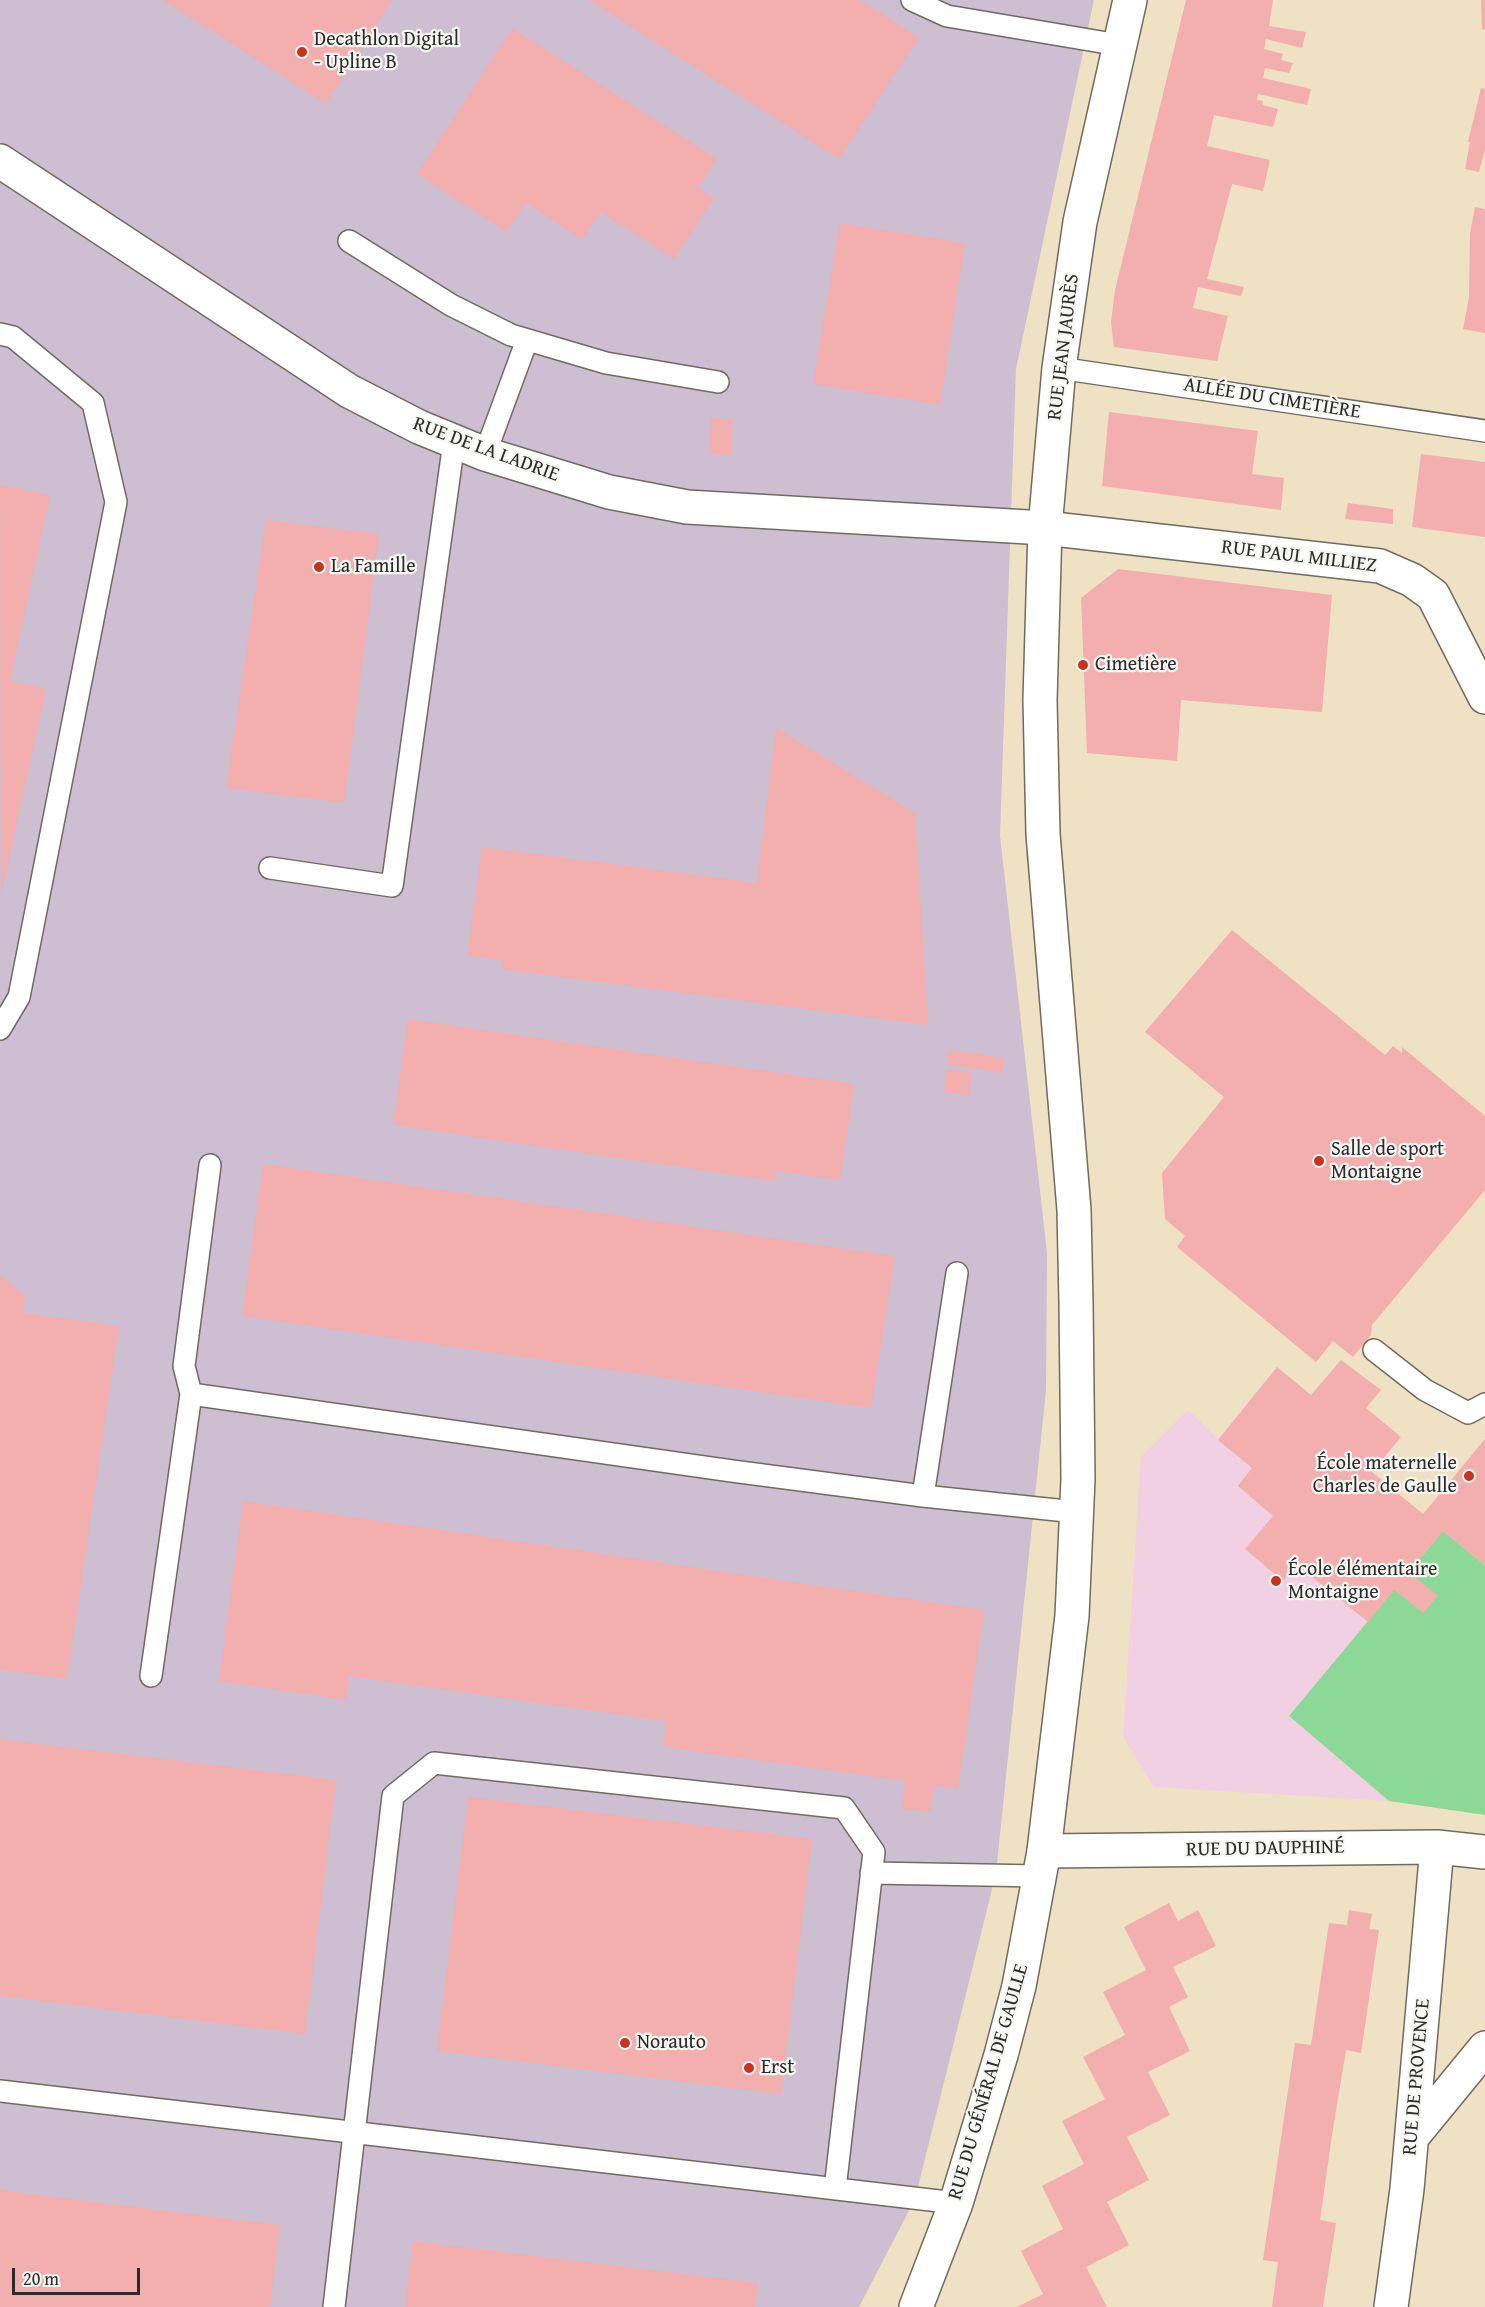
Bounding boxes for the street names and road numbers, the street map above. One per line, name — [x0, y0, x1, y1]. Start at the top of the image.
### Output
street label: RUE JEAN JAURÈS — [1043, 272, 1085, 422]
street label: ALLÉE DU CIMETIÈRE — [1182, 373, 1362, 425]
street label: RUE DE LA LADRIE — [410, 412, 562, 488]
street label: RUE PAUL MILLIEZ — [1220, 536, 1378, 578]
street label: RUE DU DAUPHINÉ — [1186, 1836, 1344, 1862]
street label: RUE DU GÉNÉRAL DE GAULLE — [944, 1961, 1034, 2203]
street label: RUE DE PROVENCE — [1398, 1998, 1436, 2156]

